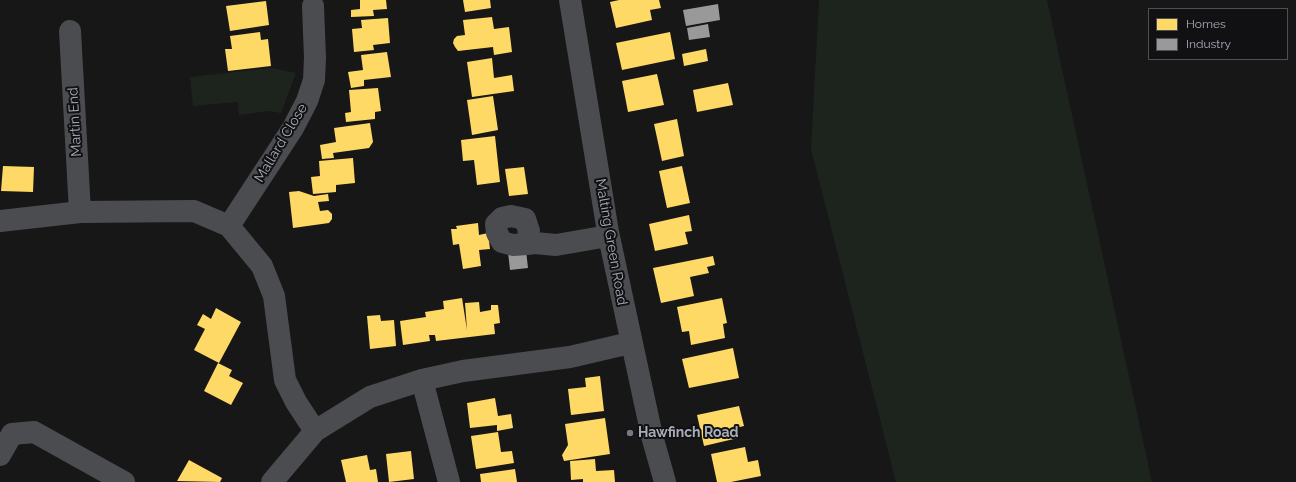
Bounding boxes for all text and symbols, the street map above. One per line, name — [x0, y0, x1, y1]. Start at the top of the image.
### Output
legend — [1148, 8, 1288, 60]
text: Homes — [1186, 17, 1226, 31]
text: Industry — [1186, 37, 1231, 51]
street label: Martin End — [65, 87, 85, 157]
street label: Mallard Close — [251, 101, 311, 185]
street label: Malting Green Road — [592, 177, 630, 307]
place label: Hawfinch Road — [638, 425, 739, 441]
marker: Hawfinch Road — [625, 428, 635, 438]

